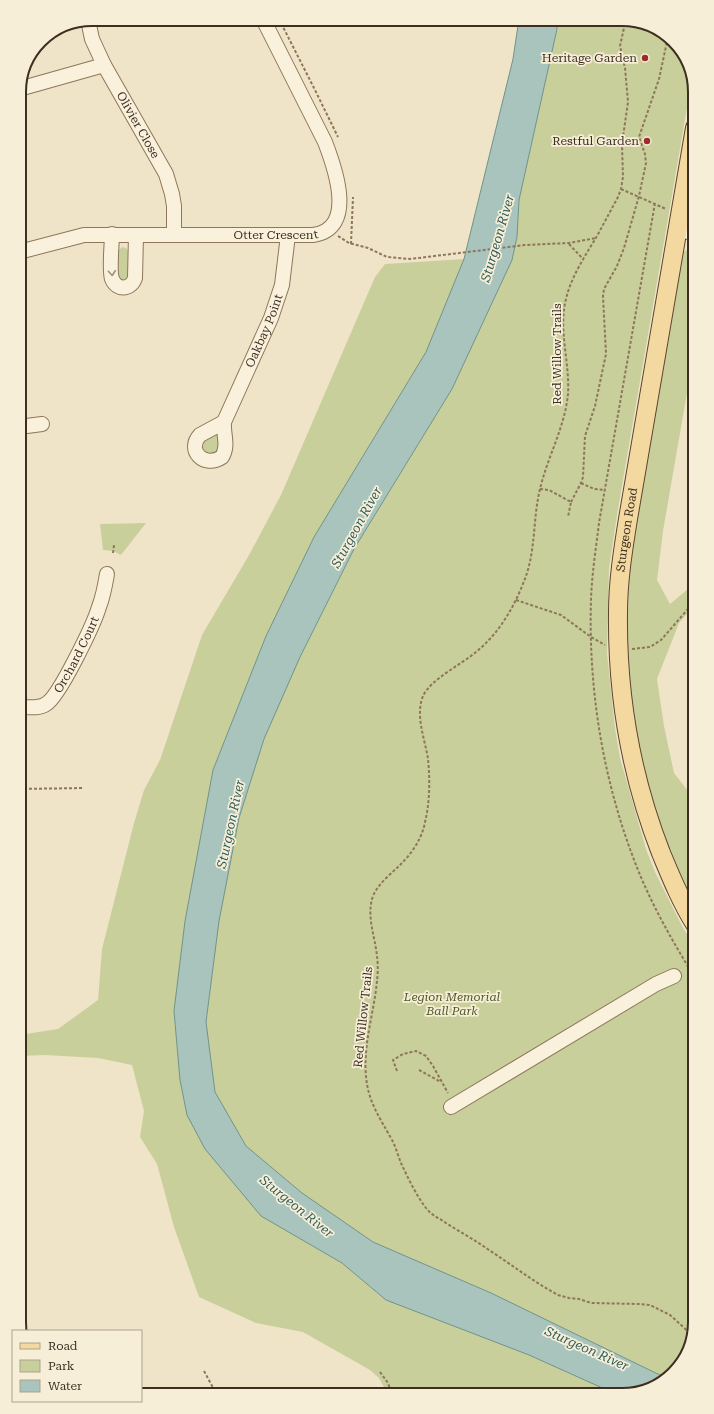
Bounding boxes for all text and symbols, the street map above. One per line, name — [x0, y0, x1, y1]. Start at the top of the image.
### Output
place label: Heritage Garden — [542, 51, 637, 65]
marker: Heritage Garden — [640, 53, 650, 63]
street label: Olivier Close — [114, 89, 163, 161]
place label: Restful Garden — [552, 134, 639, 148]
marker: Restful Garden — [642, 136, 652, 146]
water label: Sturgeon River — [478, 192, 517, 285]
street label: Otter Crescent — [234, 227, 320, 242]
one-way arrow — [107, 270, 116, 276]
street label: Oakbay Point — [243, 292, 286, 370]
street label: Red Willow Trails — [550, 303, 564, 405]
water label: Sturgeon River — [327, 484, 385, 571]
street label: Sturgeon Road — [613, 486, 640, 573]
street label: Orchard Court — [51, 614, 102, 696]
water label: Sturgeon River — [214, 778, 247, 871]
street label: Red Willow Trails — [351, 966, 375, 1068]
park label: Legion Memorial Ball Park — [403, 990, 501, 1018]
water label: Sturgeon River — [256, 1171, 337, 1241]
water label: Sturgeon River — [542, 1323, 632, 1374]
legend — [12, 1330, 142, 1402]
text: Road — [48, 1339, 78, 1353]
text: Park — [48, 1359, 75, 1373]
text: Water — [48, 1379, 82, 1393]

